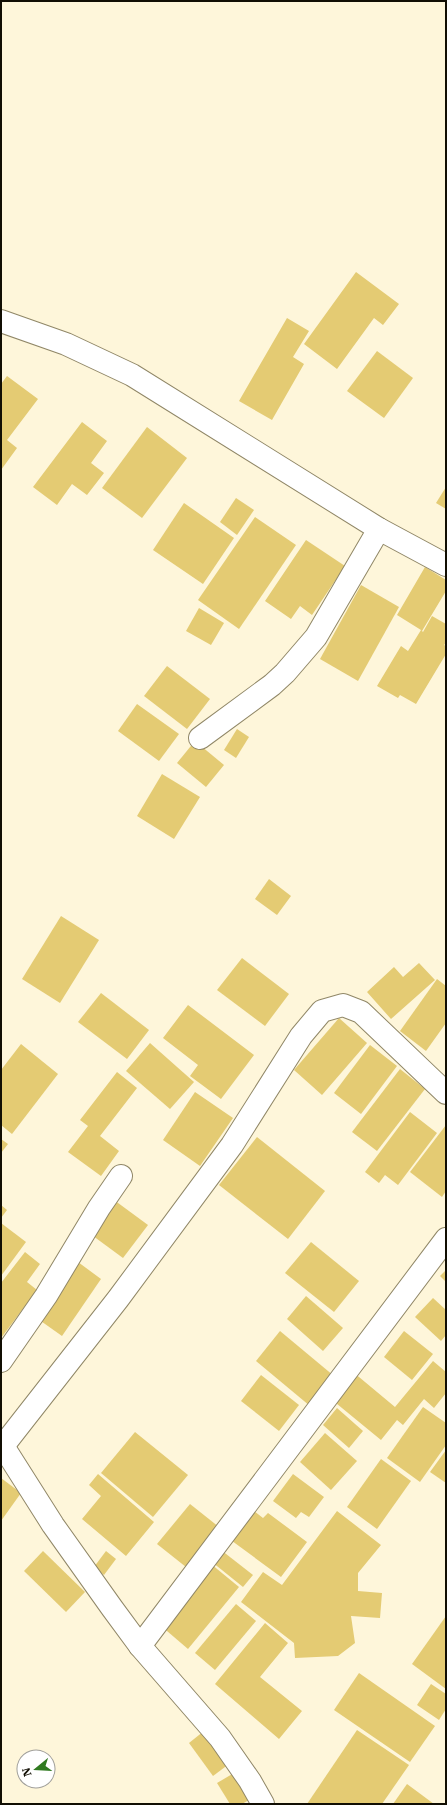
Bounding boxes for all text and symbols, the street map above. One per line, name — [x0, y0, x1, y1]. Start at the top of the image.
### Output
north arrow — [16, 1749, 56, 1789]
text: N — [18, 1766, 34, 1778]

